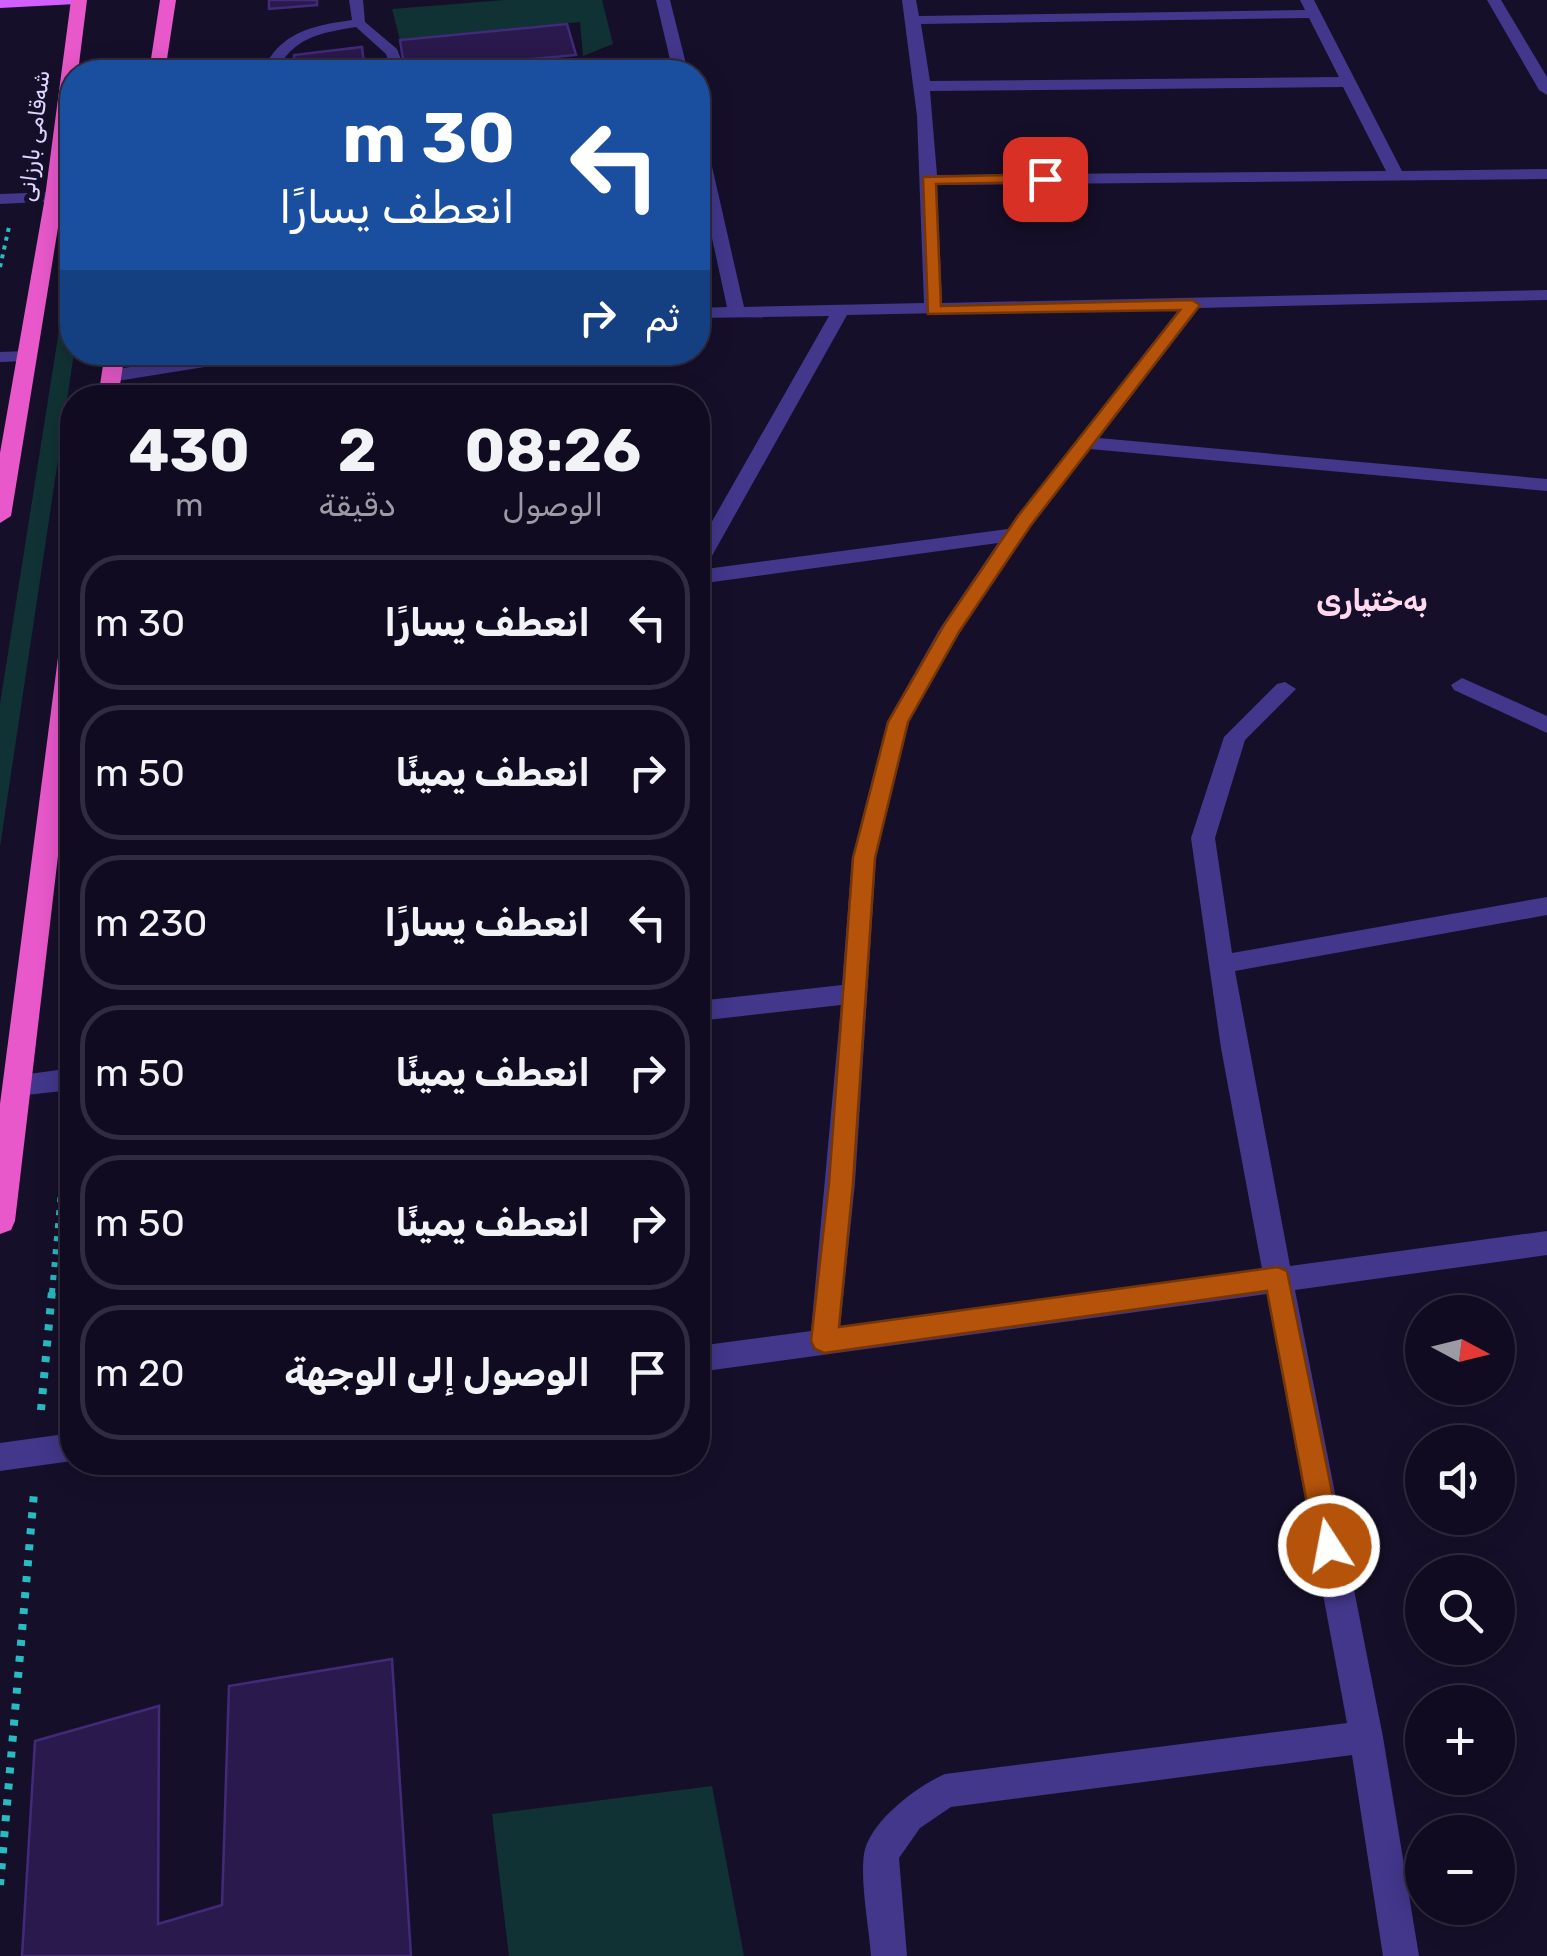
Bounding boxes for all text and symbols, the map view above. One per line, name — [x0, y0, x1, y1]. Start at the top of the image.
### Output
street label: شەقامی بارزانی — [13, 69, 55, 203]
text: 30 m — [342, 97, 515, 180]
icon: left — [550, 100, 680, 230]
pin — [1003, 137, 1088, 222]
icon: arrive — [1018, 152, 1073, 207]
text: انعطف يسارًا — [279, 181, 515, 234]
icon: right — [570, 290, 625, 345]
text: ثم — [645, 295, 680, 341]
text: 430 — [129, 415, 250, 486]
text: 2 — [338, 415, 377, 486]
text: 08:26 — [464, 415, 641, 486]
text: m — [175, 486, 203, 524]
text: دقيقة — [318, 486, 396, 524]
text: الوصول — [502, 486, 603, 524]
district label: بەختیاری — [1316, 583, 1428, 619]
icon: left — [620, 595, 675, 650]
text: 30 m — [95, 600, 185, 646]
text: انعطف يسارًا — [384, 600, 590, 646]
icon: right — [620, 745, 675, 800]
text: 50 m — [95, 750, 185, 796]
text: انعطف يمينًا — [395, 750, 590, 796]
icon: left — [620, 895, 675, 950]
text: 230 m — [95, 900, 207, 946]
text: انعطف يسارًا — [384, 900, 590, 946]
icon: right — [620, 1045, 675, 1100]
text: 50 m — [95, 1050, 185, 1096]
text: انعطف يمينًا — [395, 1050, 590, 1096]
icon: right — [620, 1195, 675, 1250]
text: 50 m — [95, 1200, 185, 1246]
text: انعطف يمينًا — [395, 1200, 590, 1246]
north arrow — [1405, 1295, 1515, 1405]
map controls — [1405, 1295, 1515, 1925]
icon: arrive — [620, 1345, 675, 1400]
text: 20 m — [95, 1350, 185, 1396]
text: الوصول إلى الوجهة — [284, 1350, 590, 1396]
button: sound — [1405, 1425, 1515, 1535]
position arrow — [1277, 1494, 1381, 1598]
button: search — [1405, 1555, 1515, 1665]
button: + — [1405, 1685, 1515, 1795]
button: − — [1405, 1815, 1515, 1925]

